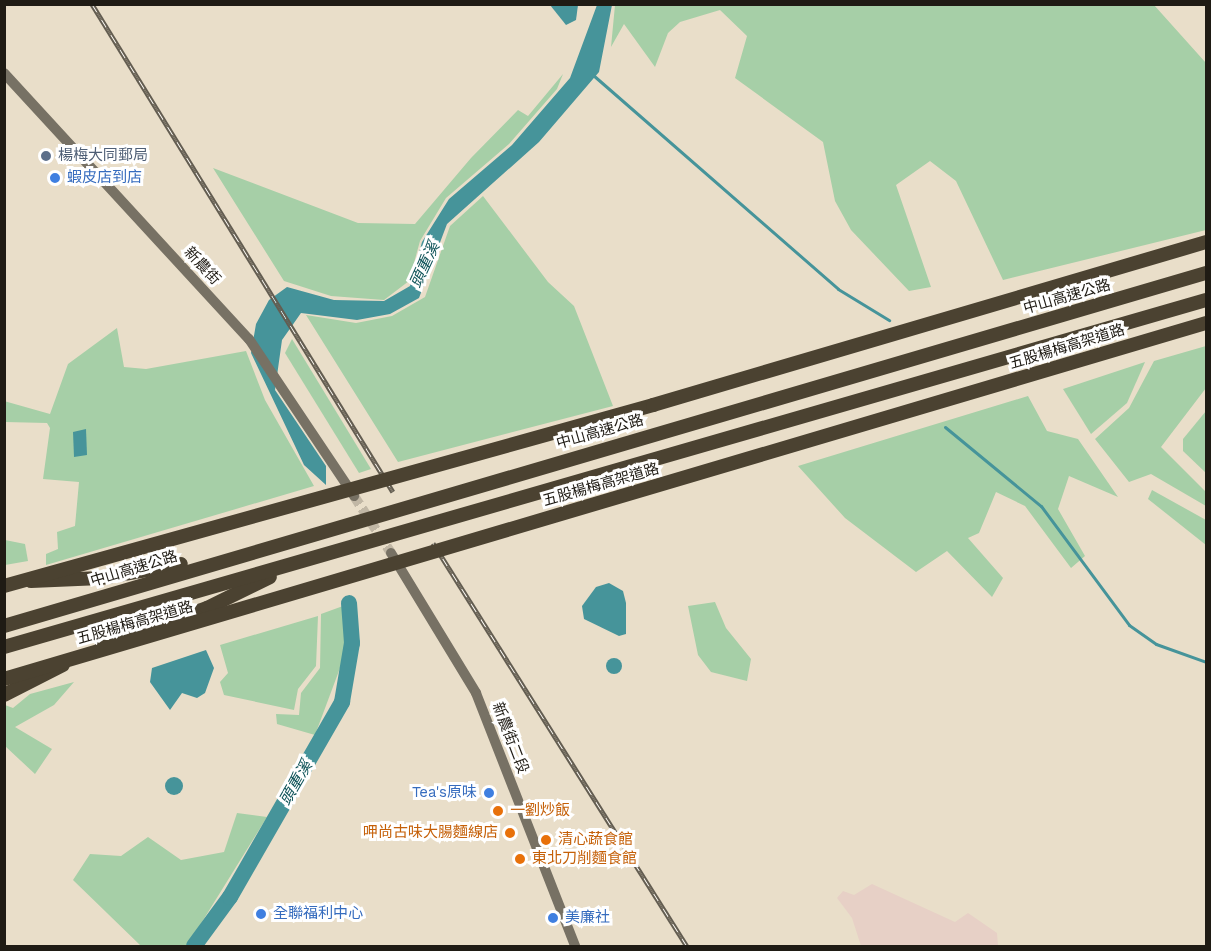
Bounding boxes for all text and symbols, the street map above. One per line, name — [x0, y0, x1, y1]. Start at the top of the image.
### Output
place label: 楊梅大同郵局 — [58, 147, 148, 165]
marker: 楊梅大同郵局 — [39, 149, 53, 163]
place label: 蝦皮店到店 — [67, 169, 142, 187]
marker: 蝦皮店到店 — [48, 171, 62, 185]
water label: 頭重溪 — [406, 239, 444, 291]
street label: 新農街 — [180, 243, 224, 289]
street label: 中山高速公路 — [1021, 276, 1113, 318]
street label: 五股楊梅高架道路 — [1007, 321, 1127, 373]
street label: 中山高速公路 — [554, 411, 646, 453]
street label: 五股楊梅高架道路 — [541, 460, 661, 510]
street label: 中山高速公路 — [88, 547, 180, 591]
street label: 五股楊梅高架道路 — [75, 598, 195, 648]
street label: 新農街二段 — [488, 700, 532, 776]
water label: 頭重溪 — [276, 757, 316, 809]
place label: Tea's原味 — [412, 784, 477, 802]
marker: Tea's原味 — [482, 786, 496, 800]
place label: 一劉炒飯 — [510, 802, 570, 820]
marker: 一劉炒飯 — [491, 804, 505, 818]
place label: 呷尚古味大腸麵線店 — [363, 824, 498, 842]
marker: 呷尚古味大腸麵線店 — [503, 826, 517, 840]
place label: 清心蔬食館 — [558, 831, 633, 849]
marker: 清心蔬食館 — [539, 833, 553, 847]
place label: 東北刀削麵食館 — [532, 850, 637, 868]
marker: 東北刀削麵食館 — [513, 852, 527, 866]
place label: 全聯福利中心 — [273, 905, 363, 923]
marker: 全聯福利中心 — [254, 907, 268, 921]
place label: 美廉社 — [565, 909, 610, 927]
marker: 美廉社 — [546, 911, 560, 925]

